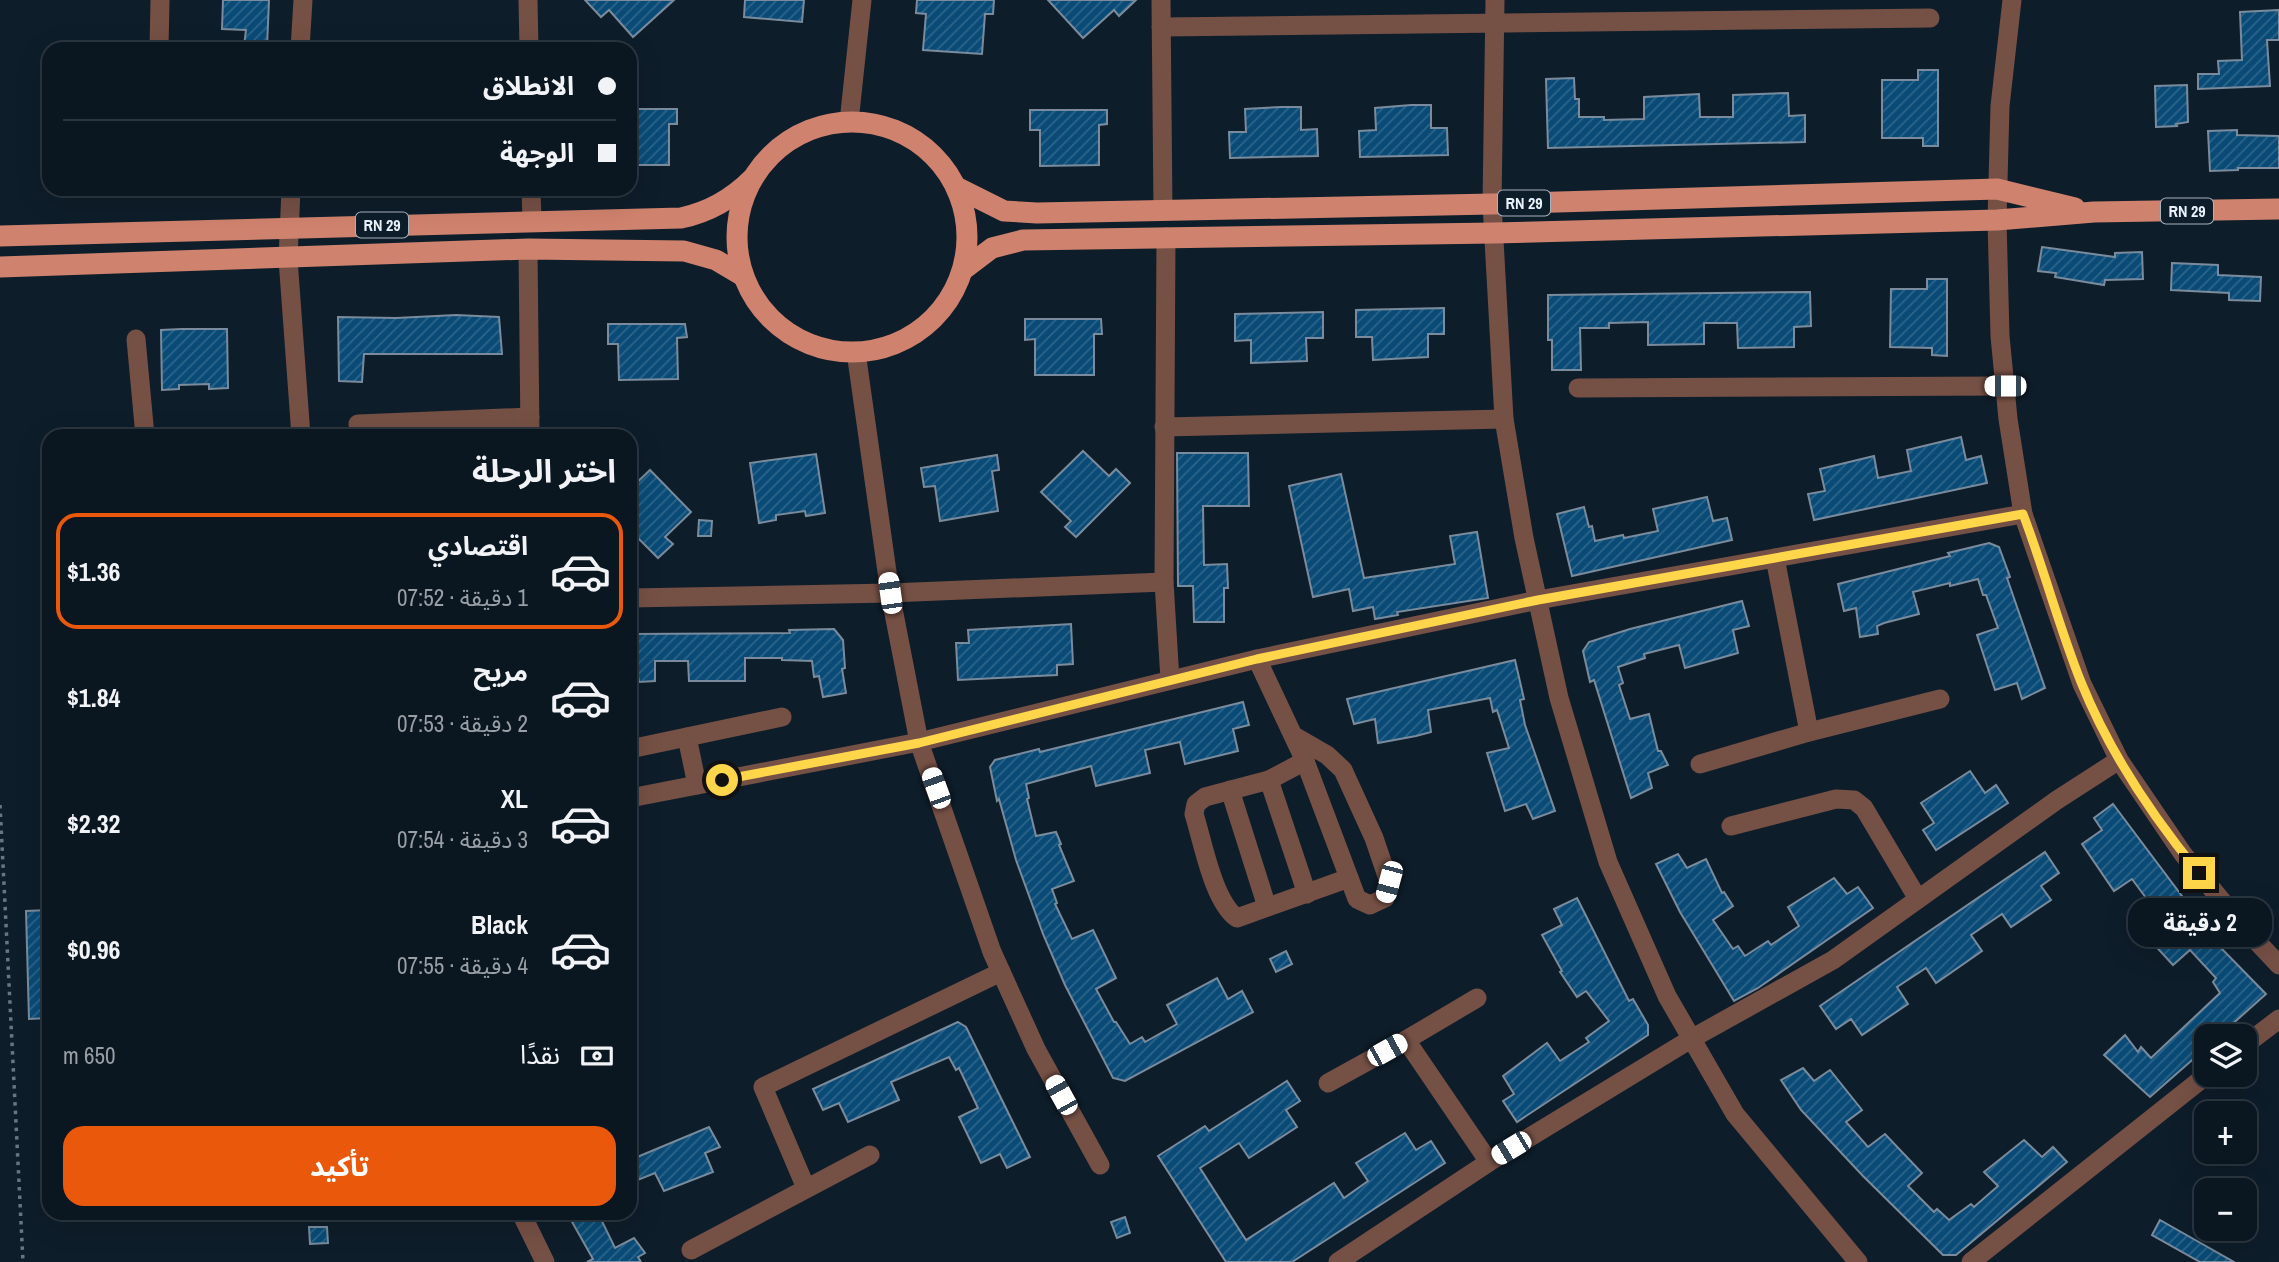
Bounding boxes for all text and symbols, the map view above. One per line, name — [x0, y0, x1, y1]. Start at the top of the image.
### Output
text: الانطلاق — [483, 68, 574, 103]
text: الوجهة — [500, 135, 574, 170]
road number: RN 29 — [1498, 190, 1550, 216]
road number: RN 29 — [2161, 198, 2213, 224]
road number: RN 29 — [356, 213, 408, 238]
car — [1985, 376, 2027, 397]
text: اختر الرحلة — [472, 449, 616, 492]
text: اقتصادي — [428, 528, 528, 563]
icon: car — [549, 540, 612, 603]
text: $1.36 — [67, 554, 120, 589]
car — [877, 571, 904, 615]
text: 1 دقيقة · 07:52 — [397, 582, 528, 613]
text: مريح — [473, 654, 528, 689]
icon: car — [549, 666, 612, 729]
text: $1.84 — [67, 680, 120, 715]
text: 2 دقيقة · 07:53 — [397, 708, 528, 739]
route start — [706, 764, 738, 796]
car — [919, 765, 954, 811]
text: XL — [501, 781, 528, 816]
icon: car — [549, 792, 612, 855]
text: $2.32 — [67, 806, 120, 841]
text: 3 دقيقة · 07:54 — [397, 824, 528, 855]
route end — [2183, 857, 2215, 889]
car — [1374, 859, 1405, 905]
callout: 2 دقيقة — [2127, 898, 2271, 946]
text: Black — [471, 907, 528, 942]
text: 2 دقيقة — [2163, 907, 2237, 938]
icon: car — [549, 918, 612, 981]
text: $0.96 — [67, 932, 120, 967]
text: 4 دقيقة · 07:55 — [397, 950, 528, 981]
map controls — [2194, 1024, 2257, 1241]
button: layers — [2194, 1024, 2257, 1087]
car — [1364, 1031, 1411, 1069]
text: نقدًا — [520, 1037, 560, 1072]
icon: cash — [578, 1037, 616, 1075]
text: 650 m — [63, 1040, 115, 1071]
car — [1042, 1072, 1081, 1118]
button: + — [2194, 1101, 2257, 1164]
button: تأكيد — [63, 1126, 616, 1206]
car — [1488, 1128, 1535, 1168]
button: − — [2194, 1178, 2257, 1241]

